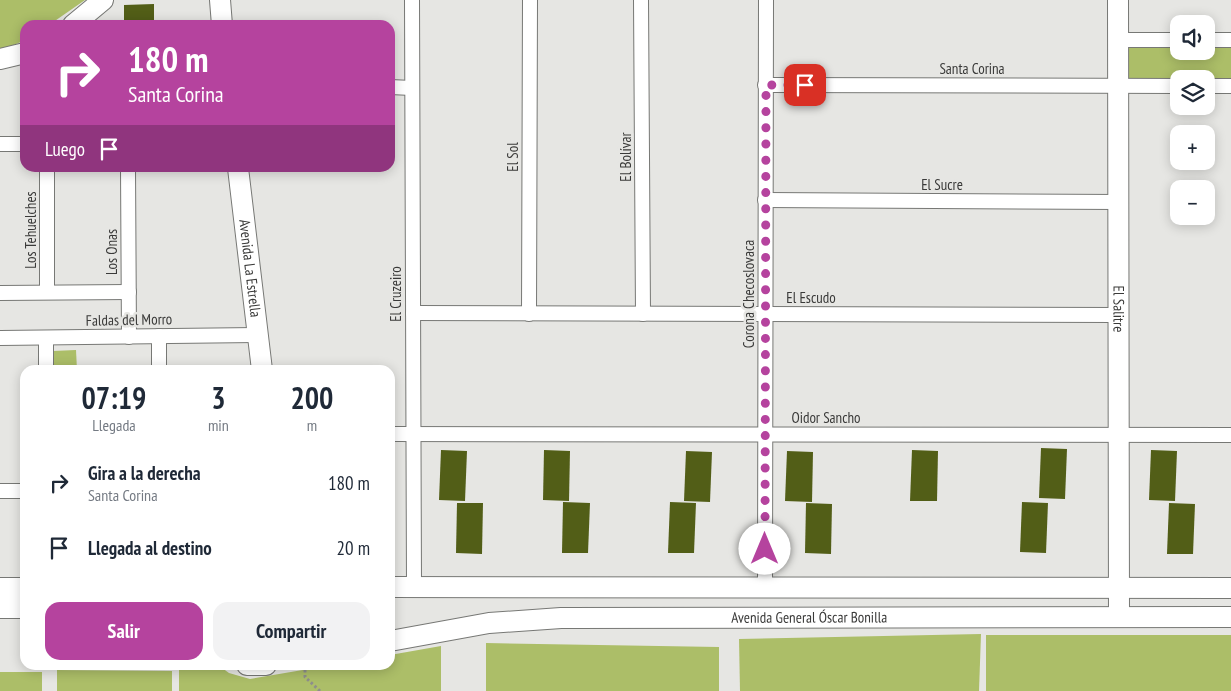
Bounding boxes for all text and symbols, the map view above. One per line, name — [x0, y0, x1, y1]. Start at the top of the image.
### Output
map controls — [1170, 15, 1215, 225]
button: sound — [1170, 15, 1215, 60]
text: 180 m — [128, 36, 209, 82]
icon: right — [45, 40, 110, 105]
street label: Santa Corina — [939, 59, 1005, 78]
pin — [784, 64, 826, 106]
button: layers — [1170, 70, 1215, 115]
icon: arrive — [791, 71, 819, 99]
text: Santa Corina — [128, 80, 224, 108]
button: + — [1170, 125, 1215, 170]
street label: El Bolívar — [616, 131, 635, 182]
icon: arrive — [95, 135, 123, 163]
text: Luego — [45, 137, 85, 161]
street label: El Sol — [503, 142, 522, 172]
street label: El Sucre — [921, 175, 963, 194]
button: − — [1170, 180, 1215, 225]
street label: Los Tehuelches — [21, 191, 40, 269]
street label: Avenida La Estrella — [235, 218, 266, 318]
street label: Los Onas — [102, 229, 121, 275]
street label: Corona Checoslovaca — [739, 240, 758, 348]
street label: El Cruzeiro — [386, 266, 405, 322]
street label: El Salitre — [1109, 286, 1129, 332]
street label: El Escudo — [786, 288, 836, 307]
street label: Faldas del Morro — [86, 309, 172, 330]
text: 07:19 — [82, 378, 146, 417]
text: 3 — [211, 378, 226, 417]
text: 200 — [290, 378, 333, 417]
street label: Oidor Sancho — [791, 408, 861, 427]
text: Llegada — [92, 415, 136, 435]
text: min — [208, 415, 229, 435]
text: m — [307, 415, 317, 435]
text: Gira a la derecha — [88, 461, 201, 485]
icon: right — [45, 469, 73, 497]
text: 180 m — [328, 471, 370, 495]
text: Santa Corina — [88, 485, 158, 505]
position arrow — [738, 522, 790, 574]
icon: arrive — [45, 534, 73, 562]
text: Llegada al destino — [88, 536, 212, 560]
text: 20 m — [337, 536, 370, 560]
button: Salir — [45, 602, 203, 660]
button: Compartir — [213, 602, 370, 660]
street label: Avenida General Óscar Bonilla — [731, 608, 887, 627]

